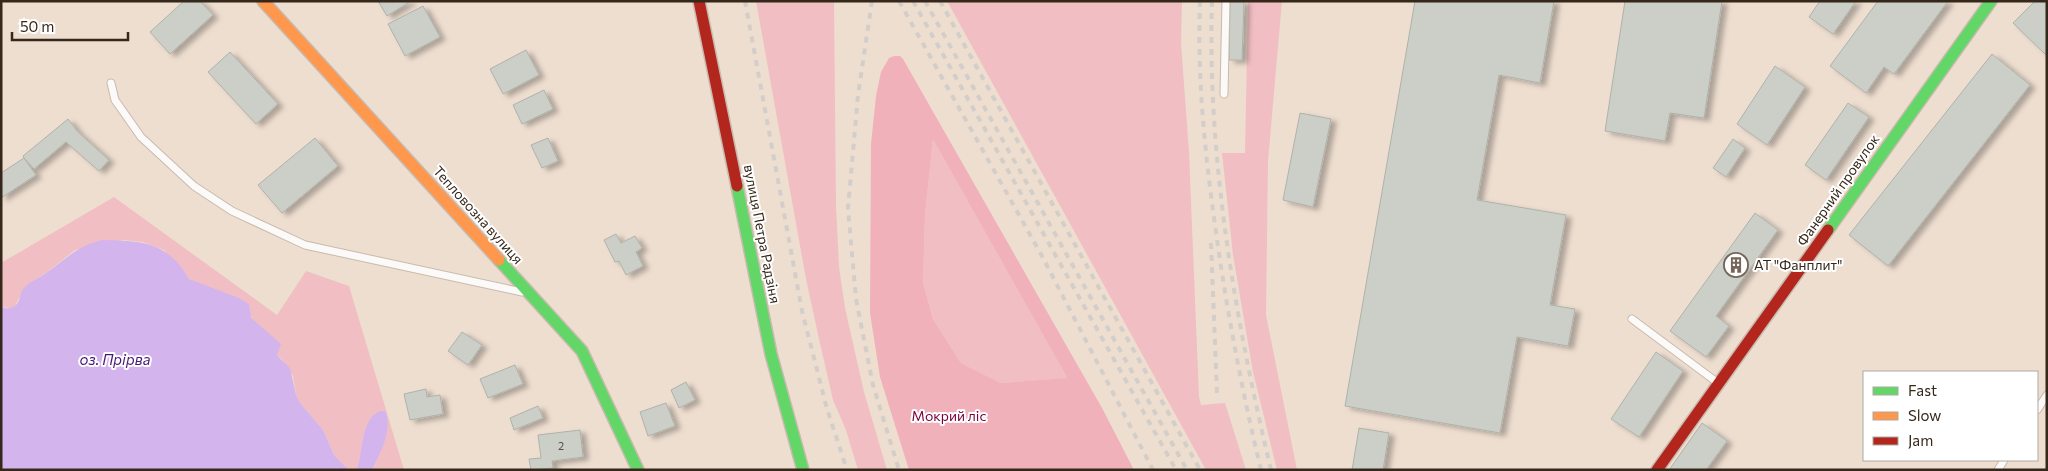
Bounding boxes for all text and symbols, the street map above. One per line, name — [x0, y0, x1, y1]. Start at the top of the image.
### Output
scale bar — [12, 10, 129, 42]
text: 50 m — [20, 17, 54, 35]
street label: Фанерний провулок — [1793, 130, 1883, 249]
street label: Тепловозна вулиця — [430, 162, 527, 267]
street label: вулиця Петра Радзіня — [741, 163, 784, 305]
building icon: АТ "Фанплит" — [1723, 252, 1749, 278]
place label: АТ "Фанплит" — [1754, 256, 1842, 273]
water label: оз. Прірва — [80, 350, 151, 368]
legend — [1863, 371, 2038, 461]
text: Fast — [1908, 381, 1937, 399]
text: Slow — [1908, 406, 1941, 424]
park label: Мокрий ліс — [912, 407, 986, 424]
text: Jam — [1908, 431, 1933, 449]
house number: 2 — [558, 439, 564, 452]

